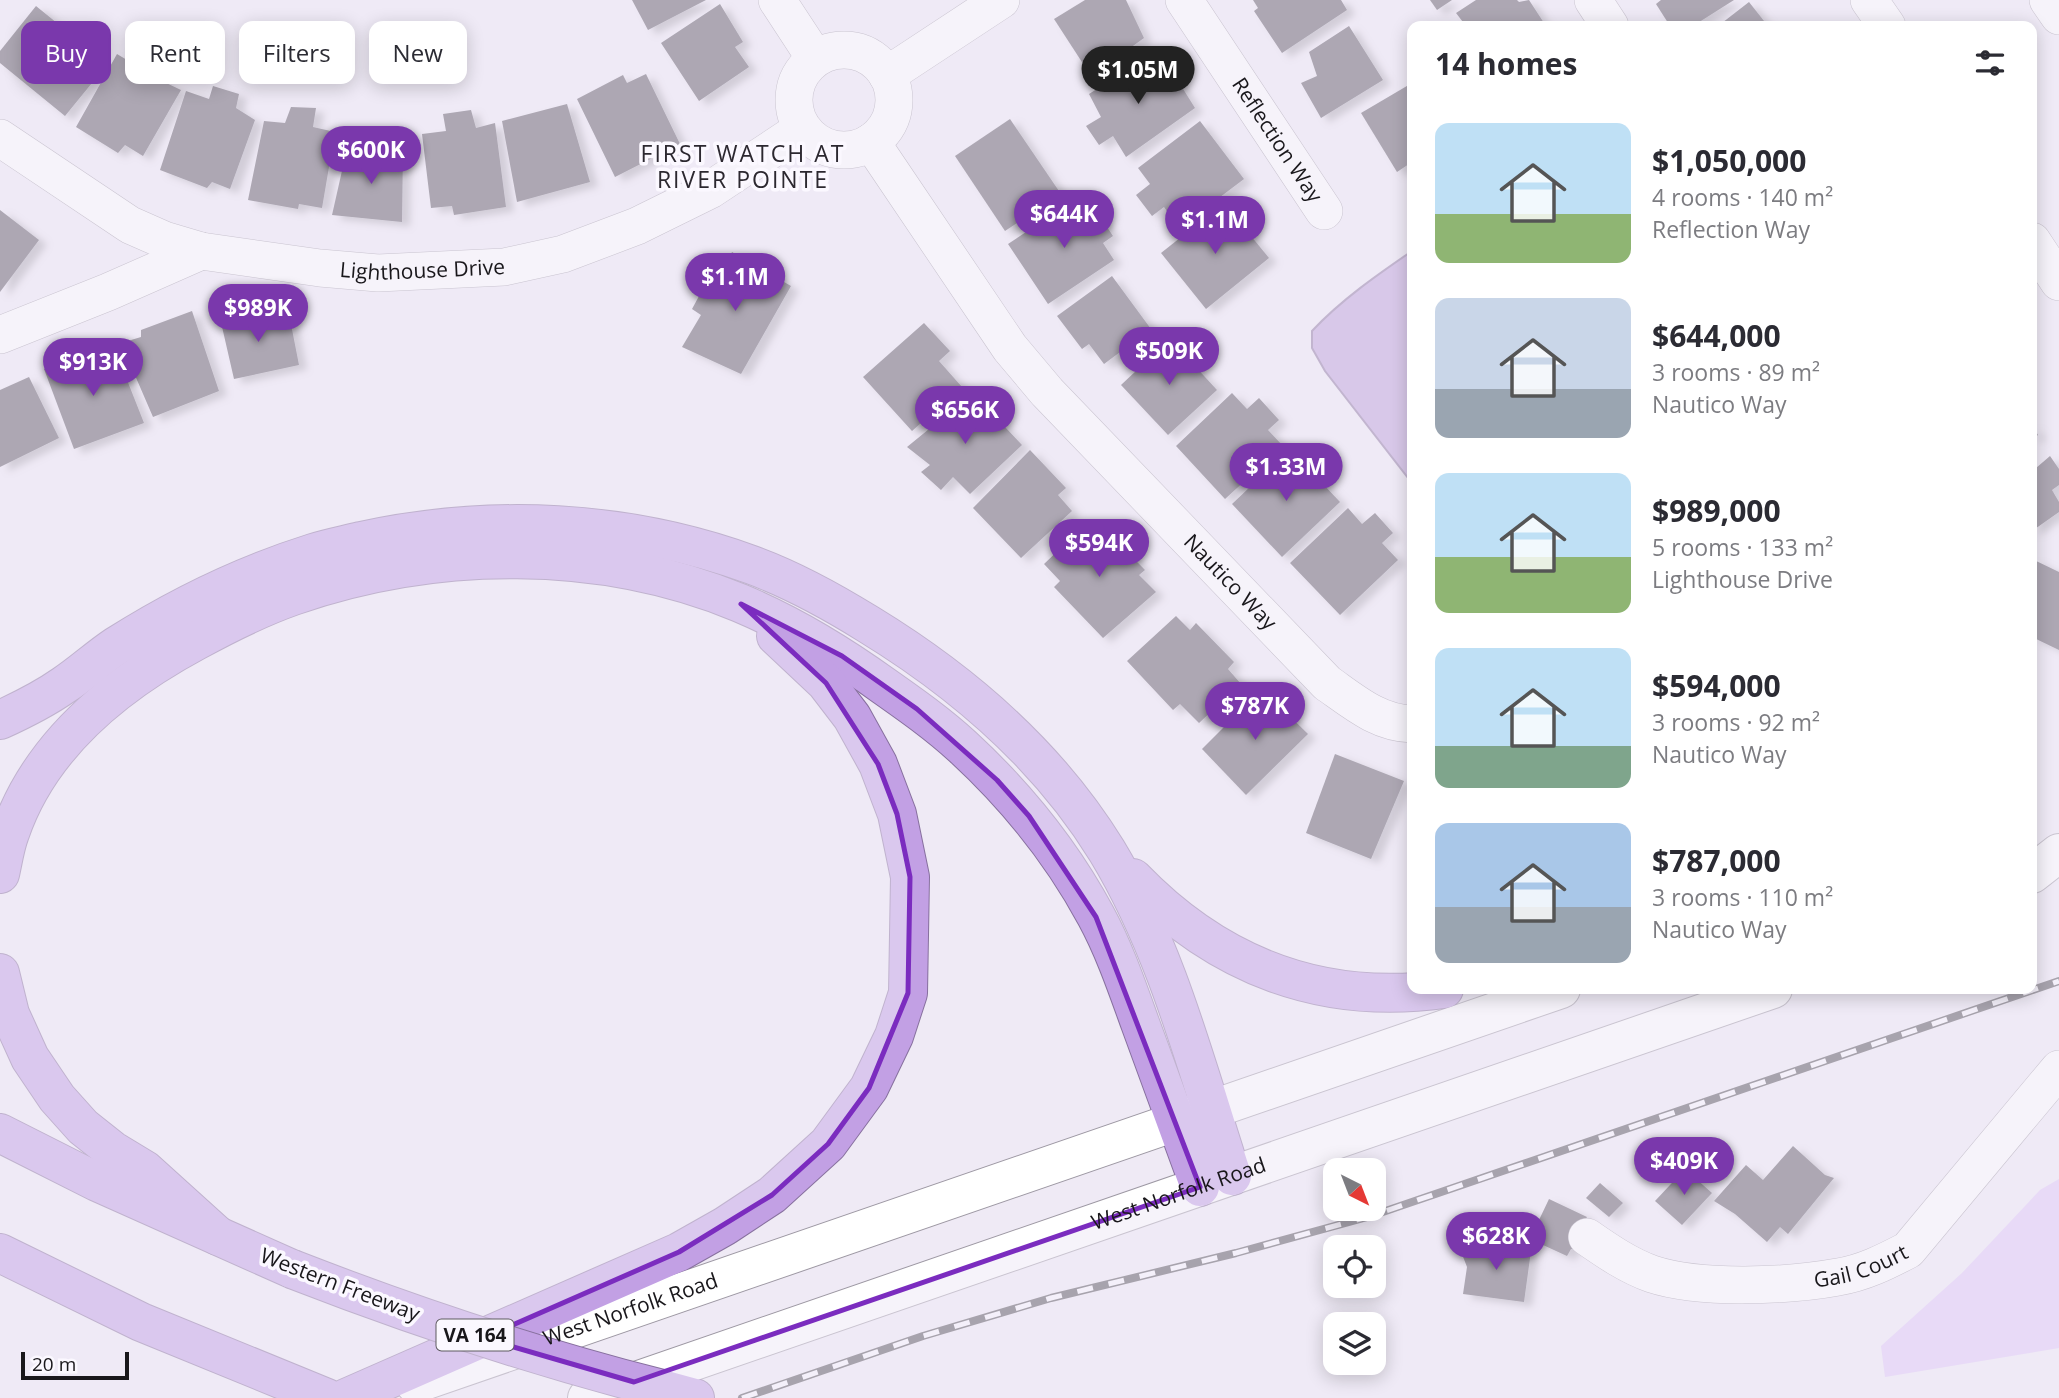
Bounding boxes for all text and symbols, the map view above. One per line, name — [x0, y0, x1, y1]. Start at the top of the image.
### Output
chip: Buy — [21, 21, 111, 84]
chip: Rent — [125, 21, 225, 84]
chip: Filters — [239, 21, 355, 84]
chip: New — [369, 21, 467, 84]
text: 14 homes — [1435, 43, 1578, 84]
icon: filters — [1971, 44, 2009, 82]
pin: $1.05M — [1081, 46, 1195, 106]
text: $1.05M — [1098, 53, 1178, 85]
street label: Reflection Way — [1226, 72, 1330, 208]
pin: $600K — [322, 127, 420, 186]
text: $600K — [337, 133, 405, 165]
district label: FIRST WATCH AT RIVER POINTE — [641, 137, 845, 195]
text: $1,050,000 — [1652, 140, 1806, 181]
icon: home — [1491, 151, 1575, 235]
text: 4 rooms · 140 m² — [1652, 181, 1833, 213]
pin: $644K — [1015, 190, 1113, 250]
pin: $1.1M — [1166, 196, 1264, 256]
text: $644K — [1030, 197, 1098, 229]
text: $1.1M — [1181, 203, 1249, 235]
text: Reflection Way — [1652, 213, 1810, 245]
street label: Lighthouse Drive — [339, 252, 505, 286]
pin: $1.1M — [686, 254, 784, 313]
text: $1.1M — [701, 260, 769, 292]
pin: $989K — [209, 284, 307, 344]
text: $989K — [224, 291, 292, 323]
text: $644,000 — [1652, 315, 1781, 356]
icon: home — [1491, 326, 1575, 410]
pin: $509K — [1120, 328, 1218, 387]
text: $509K — [1135, 334, 1203, 366]
pin: $913K — [44, 338, 142, 398]
text: $913K — [59, 345, 127, 377]
text: 3 rooms · 89 m² — [1652, 356, 1820, 388]
pin: $656K — [916, 386, 1014, 446]
text: Nautico Way — [1652, 388, 1787, 420]
text: $656K — [931, 393, 999, 425]
pin: $1.33M — [1229, 444, 1343, 503]
text: $1.33M — [1246, 450, 1326, 482]
text: $989,000 — [1652, 490, 1781, 531]
icon: home — [1491, 501, 1575, 585]
pin: $594K — [1050, 520, 1148, 579]
text: $594K — [1065, 526, 1133, 558]
street label: Nautico Way — [1178, 528, 1284, 636]
text: 5 rooms · 133 m² — [1652, 531, 1833, 563]
text: Lighthouse Drive — [1652, 563, 1833, 595]
text: $594,000 — [1652, 665, 1781, 706]
icon: home — [1491, 676, 1575, 760]
pin: $787K — [1206, 682, 1304, 742]
text: $787K — [1221, 689, 1289, 721]
text: 3 rooms · 92 m² — [1652, 706, 1820, 738]
text: Nautico Way — [1652, 738, 1787, 770]
text: $787,000 — [1652, 840, 1781, 881]
icon: home — [1491, 851, 1575, 935]
text: 3 rooms · 110 m² — [1652, 881, 1833, 913]
text: Nautico Way — [1652, 913, 1787, 945]
pin: $409K — [1635, 1138, 1733, 1197]
text: $409K — [1650, 1144, 1718, 1176]
street label: West Norfolk Road — [1087, 1150, 1269, 1236]
north arrow — [1323, 1158, 1386, 1222]
map controls — [1323, 1158, 1386, 1375]
pin: $628K — [1447, 1212, 1545, 1272]
text: $628K — [1462, 1219, 1530, 1251]
button: locate — [1323, 1235, 1386, 1298]
street label: Gail Court — [1812, 1238, 1912, 1294]
street label: Western Freeway — [257, 1241, 425, 1328]
street label: West Norfolk Road — [539, 1266, 721, 1352]
button: layers — [1323, 1312, 1386, 1375]
road number: VA 164 — [436, 1320, 514, 1350]
scale bar — [21, 1349, 130, 1381]
text: 20 m — [32, 1351, 76, 1377]

